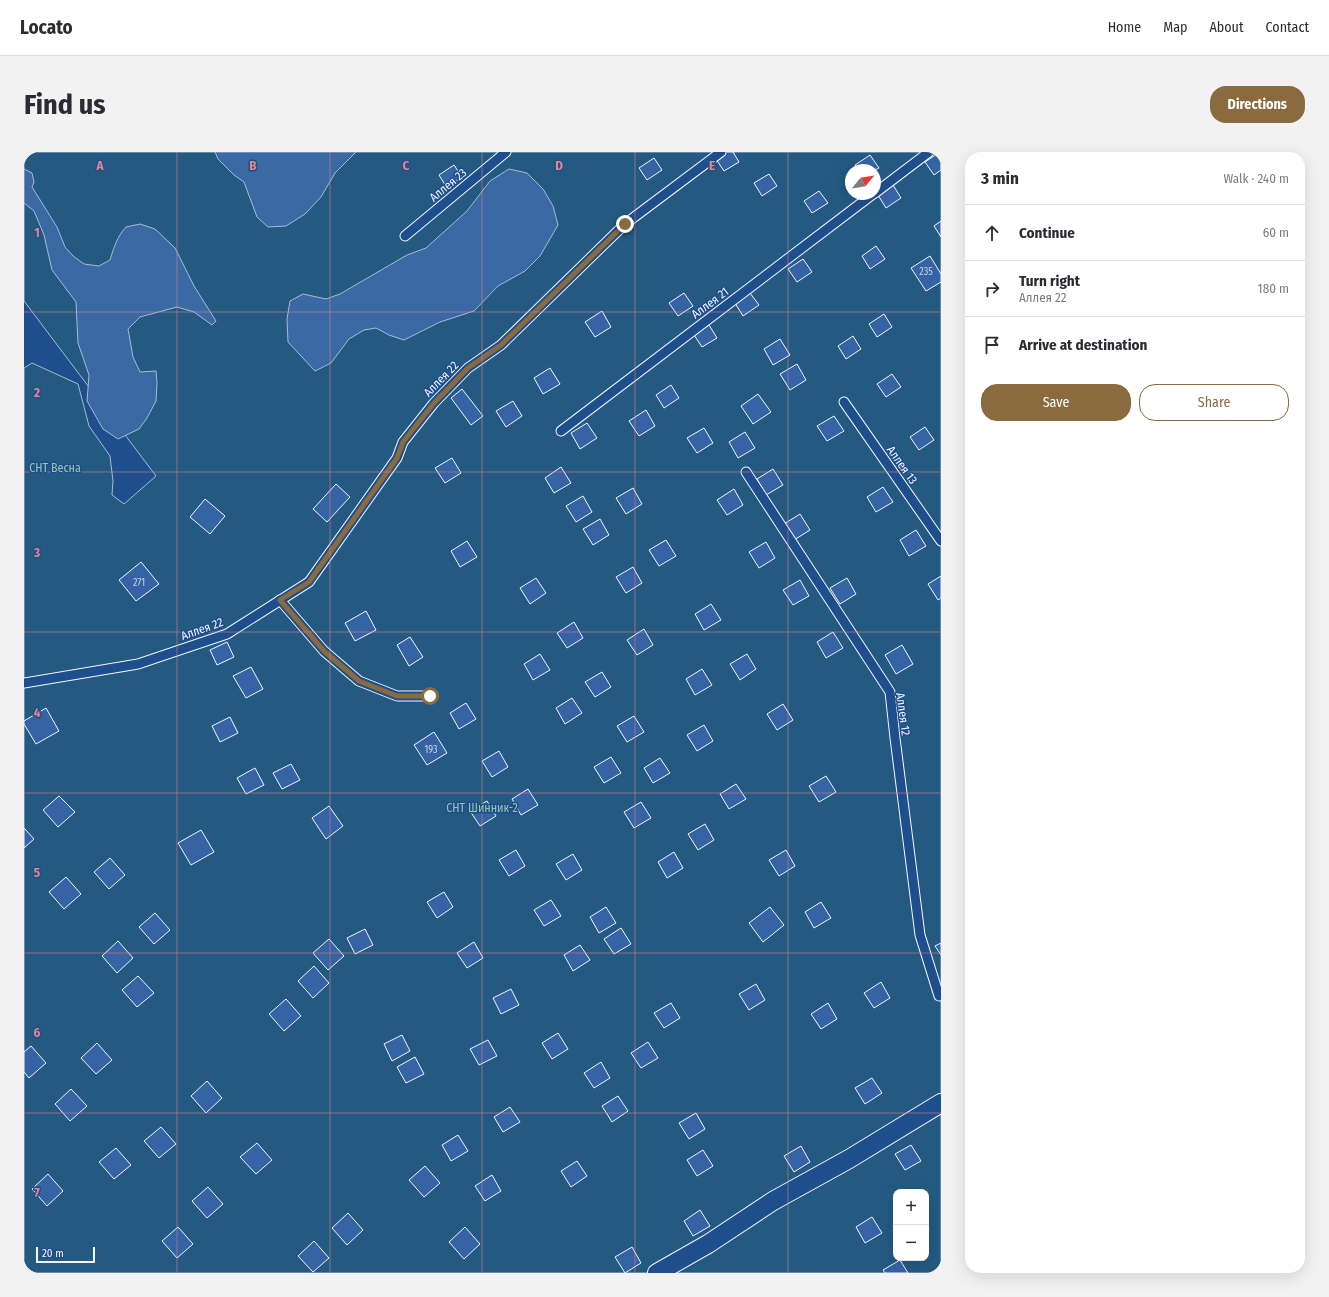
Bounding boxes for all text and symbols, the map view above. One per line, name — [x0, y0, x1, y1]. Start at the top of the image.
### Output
text: Locato — [20, 16, 73, 39]
text: Home — [1108, 19, 1141, 36]
text: Map — [1163, 19, 1187, 36]
text: About — [1209, 19, 1244, 36]
text: Contact — [1266, 19, 1309, 36]
button: Directions — [1210, 86, 1305, 123]
text: Find us — [24, 88, 106, 121]
text: A — [95, 158, 104, 173]
text: B — [249, 158, 257, 173]
text: C — [403, 158, 410, 173]
text: D — [555, 158, 563, 173]
text: E — [709, 158, 715, 173]
north arrow — [845, 164, 881, 200]
street label: Аллея 23 — [427, 166, 469, 204]
text: 3 min — [981, 168, 1019, 189]
text: Walk · 240 m — [1223, 171, 1289, 186]
route end — [616, 215, 634, 233]
icon: ahead — [981, 222, 1003, 244]
text: Continue — [1019, 224, 1075, 242]
text: 1 — [34, 225, 40, 240]
text: 60 m — [1263, 225, 1289, 240]
house number: 235 — [919, 266, 933, 278]
text: Turn right — [1019, 272, 1080, 290]
icon: right — [981, 278, 1003, 300]
text: 180 m — [1258, 281, 1289, 296]
street label: Аллея 21 — [689, 284, 731, 322]
text: Аллея 22 — [1019, 290, 1066, 305]
icon: arrive — [981, 334, 1003, 356]
text: Arrive at destination — [1019, 336, 1147, 354]
street label: Аллея 22 — [421, 358, 461, 400]
button: Save — [981, 384, 1131, 421]
button: Share — [1139, 384, 1289, 421]
text: 2 — [33, 385, 40, 400]
street label: Аллея 13 — [884, 443, 920, 487]
park label: СНТ Весна — [29, 461, 81, 475]
text: 3 — [33, 545, 40, 560]
house number: 271 — [133, 577, 145, 589]
street label: Аллея 22 — [179, 615, 225, 643]
route start — [421, 687, 439, 705]
street label: Аллея 12 — [893, 692, 913, 736]
text: 4 — [34, 705, 41, 720]
house number: 193 — [424, 744, 438, 756]
park label: СНТ Шинник-2 — [446, 801, 518, 815]
text: 5 — [34, 865, 40, 880]
text: 6 — [34, 1025, 41, 1040]
text: 7 — [34, 1185, 40, 1200]
map controls — [893, 1189, 929, 1261]
button: + — [893, 1189, 929, 1225]
button: − — [893, 1225, 929, 1261]
scale bar — [36, 1245, 95, 1264]
text: 20 m — [42, 1247, 64, 1260]

